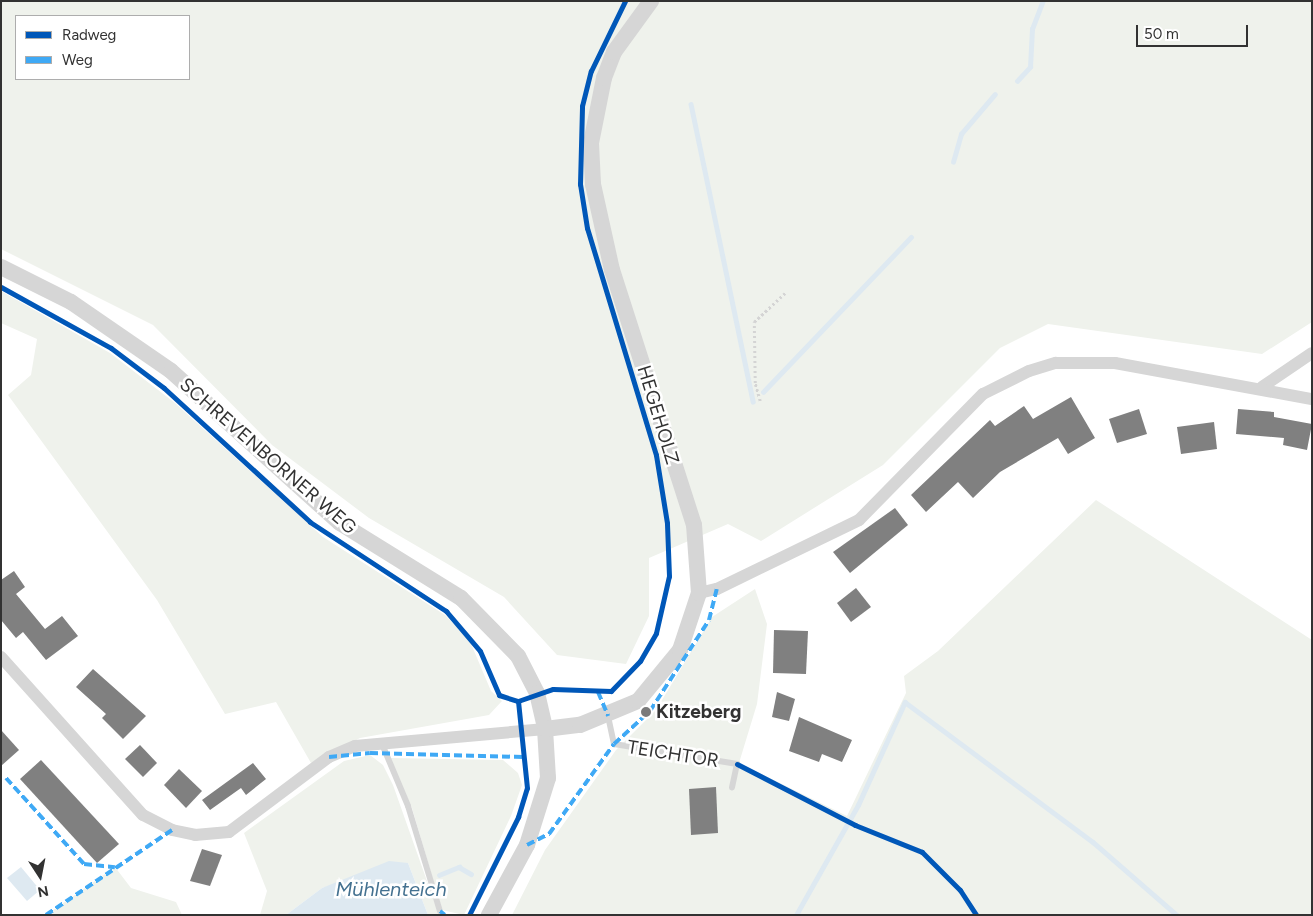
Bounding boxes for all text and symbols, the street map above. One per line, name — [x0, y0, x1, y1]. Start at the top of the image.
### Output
legend — [15, 15, 190, 80]
scale bar — [1138, 15, 1250, 47]
text: 50 m — [1144, 25, 1179, 43]
text: Radweg — [62, 26, 116, 44]
text: Weg — [62, 51, 93, 69]
street label: HEGEHOLZ — [632, 363, 684, 467]
street label: SCHREVENBORNER WEG — [175, 373, 361, 539]
place label: Kitzeberg — [656, 701, 741, 723]
marker: Kitzeberg — [640, 706, 652, 718]
street label: TEICHTOR — [626, 736, 720, 772]
north arrow — [15, 851, 65, 901]
water label: Mühlenteich — [335, 877, 447, 901]
text: N — [36, 882, 50, 901]

